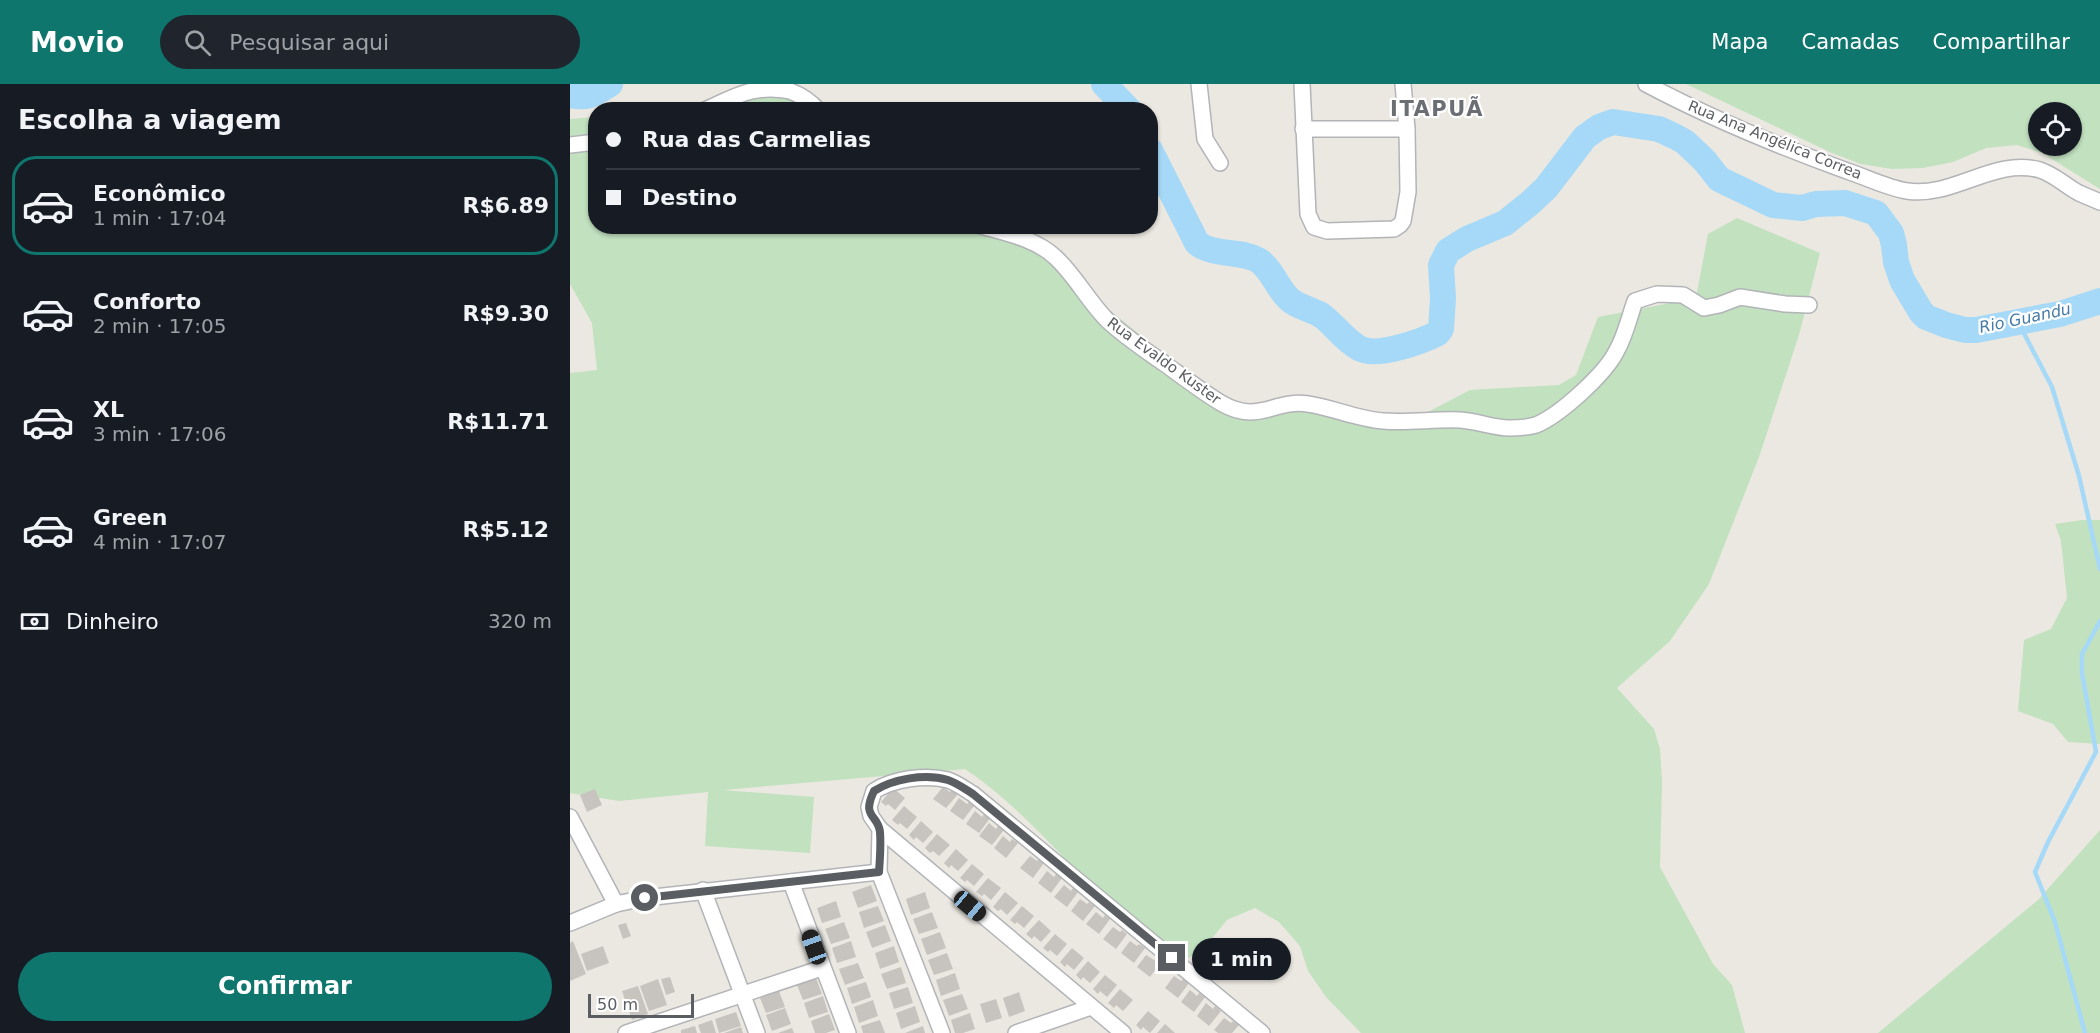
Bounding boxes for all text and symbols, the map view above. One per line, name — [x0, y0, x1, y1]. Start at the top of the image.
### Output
search box — [160, 15, 580, 69]
text: Movio — [30, 26, 124, 59]
icon: search — [181, 26, 214, 59]
text: Pesquisar aqui — [229, 30, 389, 55]
text: Mapa — [1711, 30, 1768, 54]
text: Camadas — [1801, 30, 1899, 54]
text: Compartilhar — [1932, 30, 2070, 54]
district label: ITAPUÃ — [1390, 96, 1484, 121]
street label: Rua Ana Angélica Correa — [1685, 97, 1865, 183]
map controls — [2028, 102, 2082, 156]
button: locate — [2028, 102, 2082, 156]
text: Escolha a viagem — [18, 104, 282, 135]
text: Rua das Carmelias — [642, 127, 871, 152]
icon: car — [21, 179, 75, 233]
text: Econômico — [93, 181, 226, 206]
text: Destino — [642, 185, 737, 210]
text: R$6.89 — [462, 193, 549, 218]
text: 1 min · 17:04 — [93, 206, 227, 230]
icon: car — [21, 287, 75, 341]
text: Conforto — [93, 289, 201, 314]
water label: Rio Guandu — [1977, 299, 2073, 337]
text: R$9.30 — [462, 301, 549, 326]
text: 2 min · 17:05 — [93, 314, 227, 338]
street label: Rua Evaldo Kuster — [1104, 314, 1225, 409]
icon: car — [21, 395, 75, 449]
text: XL — [93, 397, 124, 422]
text: R$11.71 — [447, 409, 549, 434]
text: 3 min · 17:06 — [93, 422, 227, 446]
icon: car — [21, 503, 75, 557]
text: Green — [93, 505, 167, 530]
text: R$5.12 — [462, 517, 549, 542]
text: 4 min · 17:07 — [93, 530, 227, 554]
icon: cash — [18, 605, 51, 638]
text: Dinheiro — [66, 609, 159, 634]
text: 320 m — [488, 609, 552, 633]
route start — [631, 884, 658, 911]
car — [950, 888, 990, 924]
car — [799, 927, 829, 967]
callout: 1 min — [1193, 937, 1292, 979]
route end — [1158, 944, 1185, 971]
text: 1 min — [1210, 947, 1273, 971]
button: Confirmar — [18, 952, 552, 1021]
scale bar — [588, 991, 694, 1018]
text: 50 m — [597, 995, 638, 1014]

